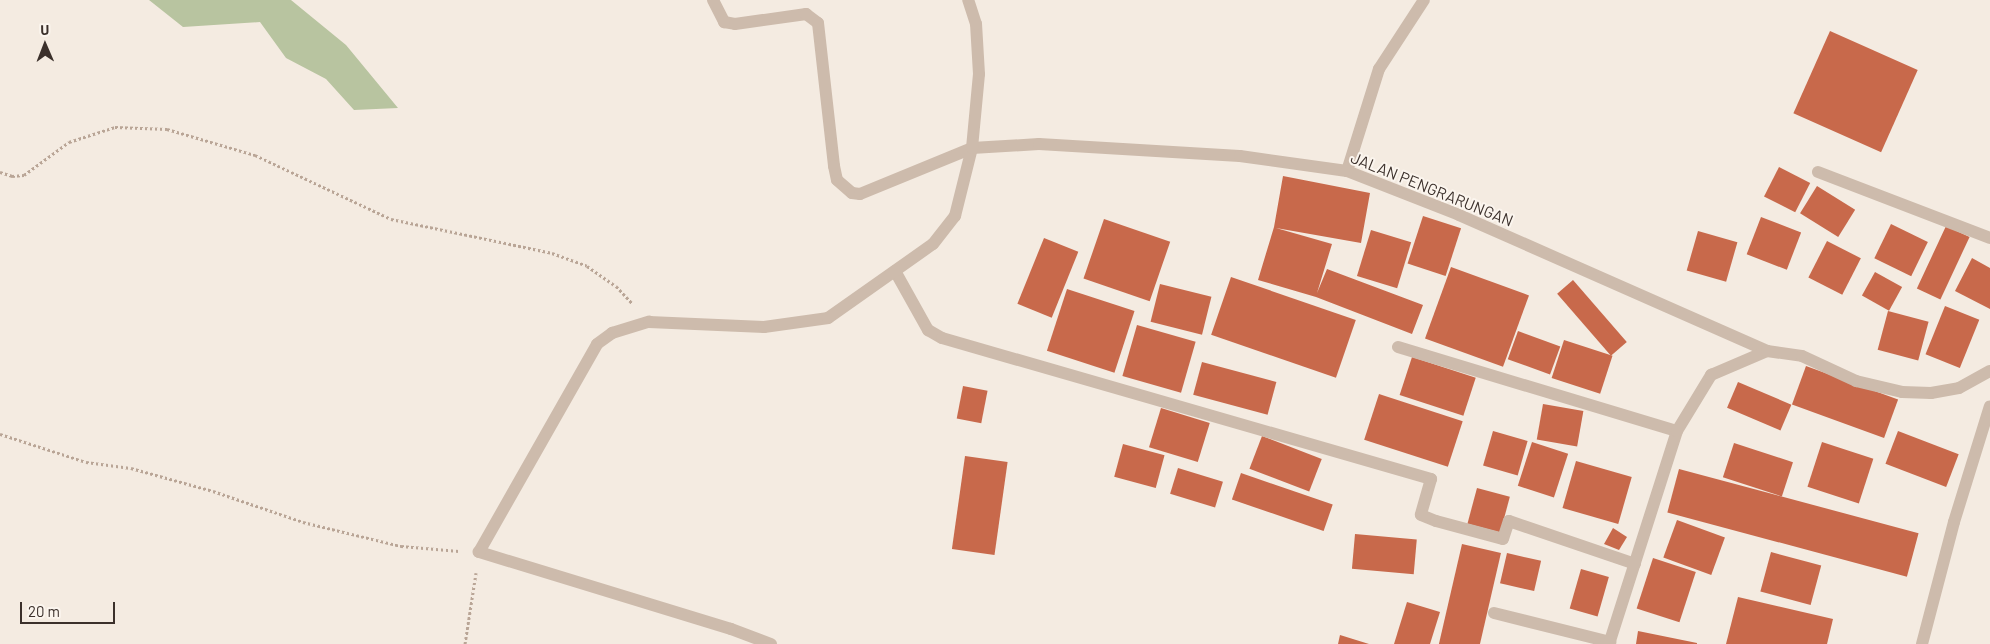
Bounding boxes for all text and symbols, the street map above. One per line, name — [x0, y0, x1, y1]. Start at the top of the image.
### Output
north arrow — [20, 20, 70, 70]
text: U — [40, 21, 49, 38]
street label: JALAN PENGRARUNGAN — [1348, 148, 1516, 230]
scale bar — [22, 592, 118, 624]
text: 20 m — [28, 602, 60, 620]

